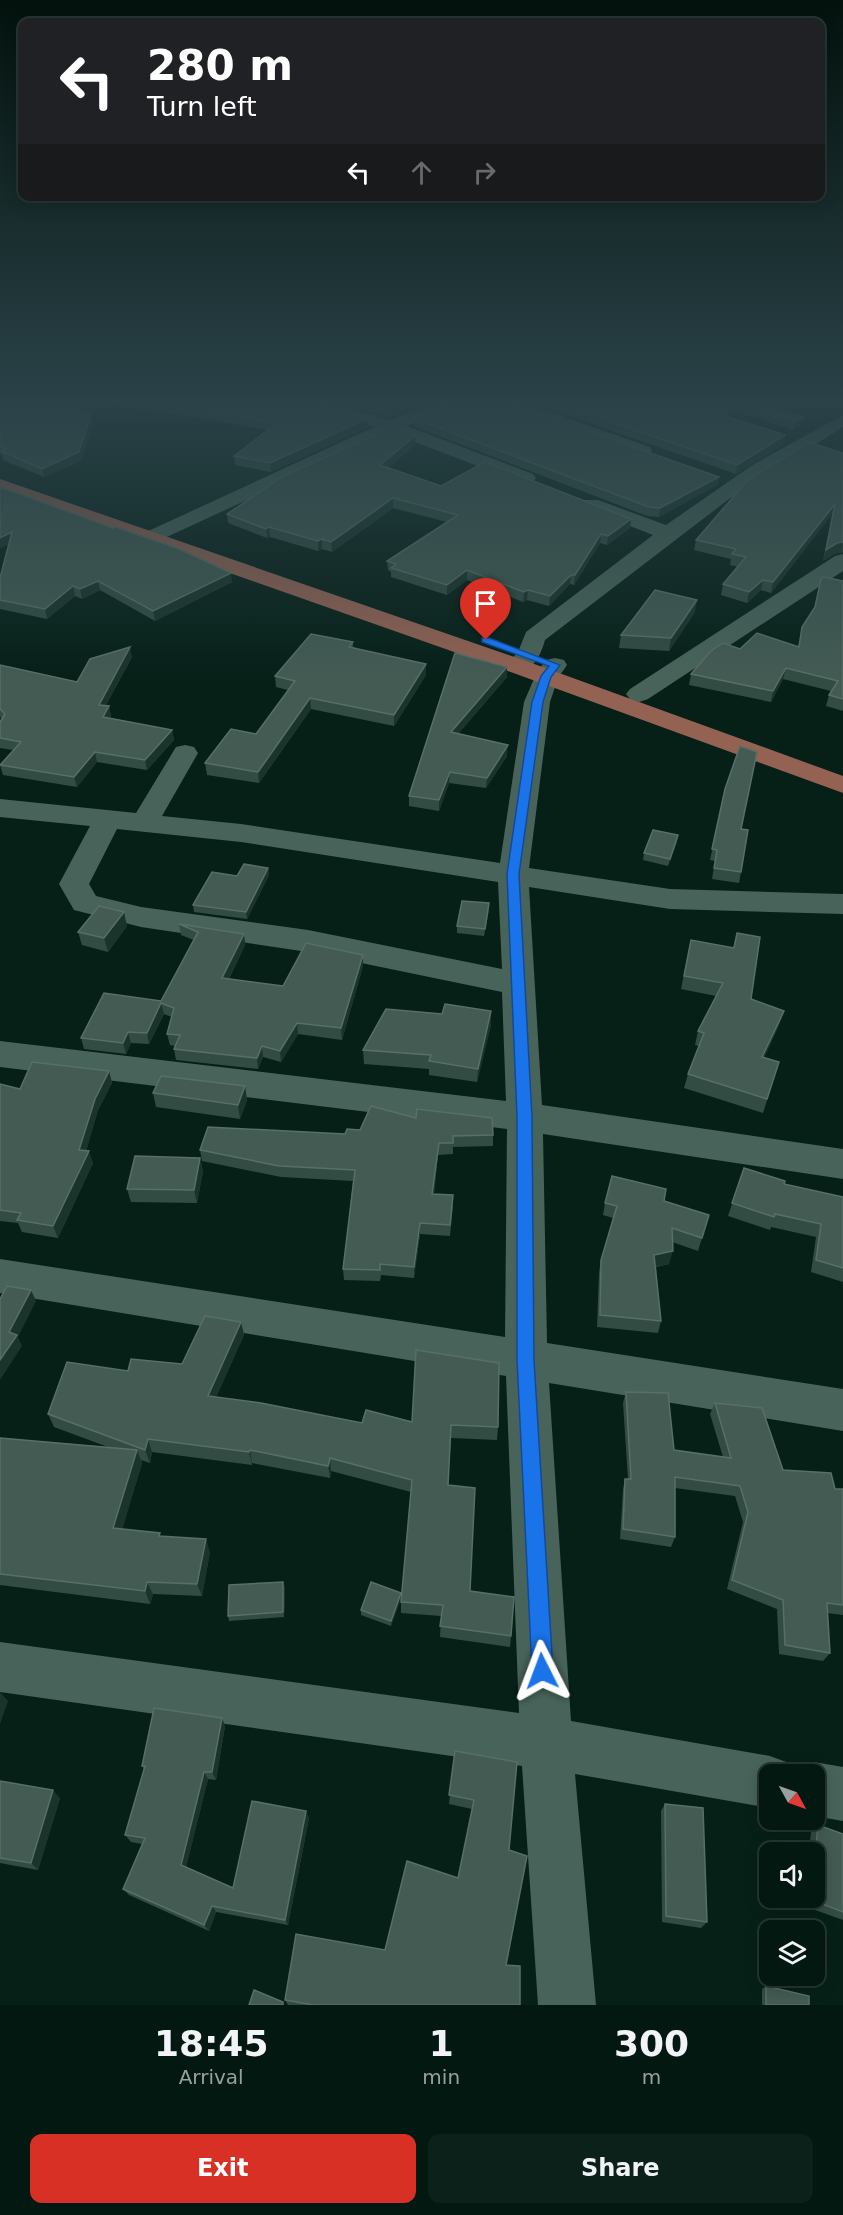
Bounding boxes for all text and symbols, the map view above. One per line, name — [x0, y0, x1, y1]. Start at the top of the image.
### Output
text: 280 m — [147, 41, 293, 90]
icon: left — [48, 42, 126, 120]
text: Turn left — [147, 91, 257, 122]
icon: left — [342, 156, 375, 189]
icon: ahead — [405, 156, 438, 189]
icon: right — [468, 156, 501, 189]
pin — [460, 578, 511, 640]
icon: arrive — [469, 587, 502, 620]
position arrow — [510, 1639, 574, 1703]
north arrow — [759, 1764, 825, 1830]
map controls — [759, 1764, 825, 1986]
button: sound — [759, 1842, 825, 1908]
button: layers — [759, 1920, 825, 1986]
text: 18:45 — [154, 2023, 268, 2064]
text: 1 — [429, 2023, 454, 2064]
text: 300 — [614, 2023, 689, 2064]
text: Arrival — [179, 2065, 244, 2089]
text: min — [422, 2065, 460, 2089]
text: m — [642, 2065, 661, 2089]
button: Exit — [30, 2134, 416, 2203]
button: Share — [428, 2134, 813, 2203]

